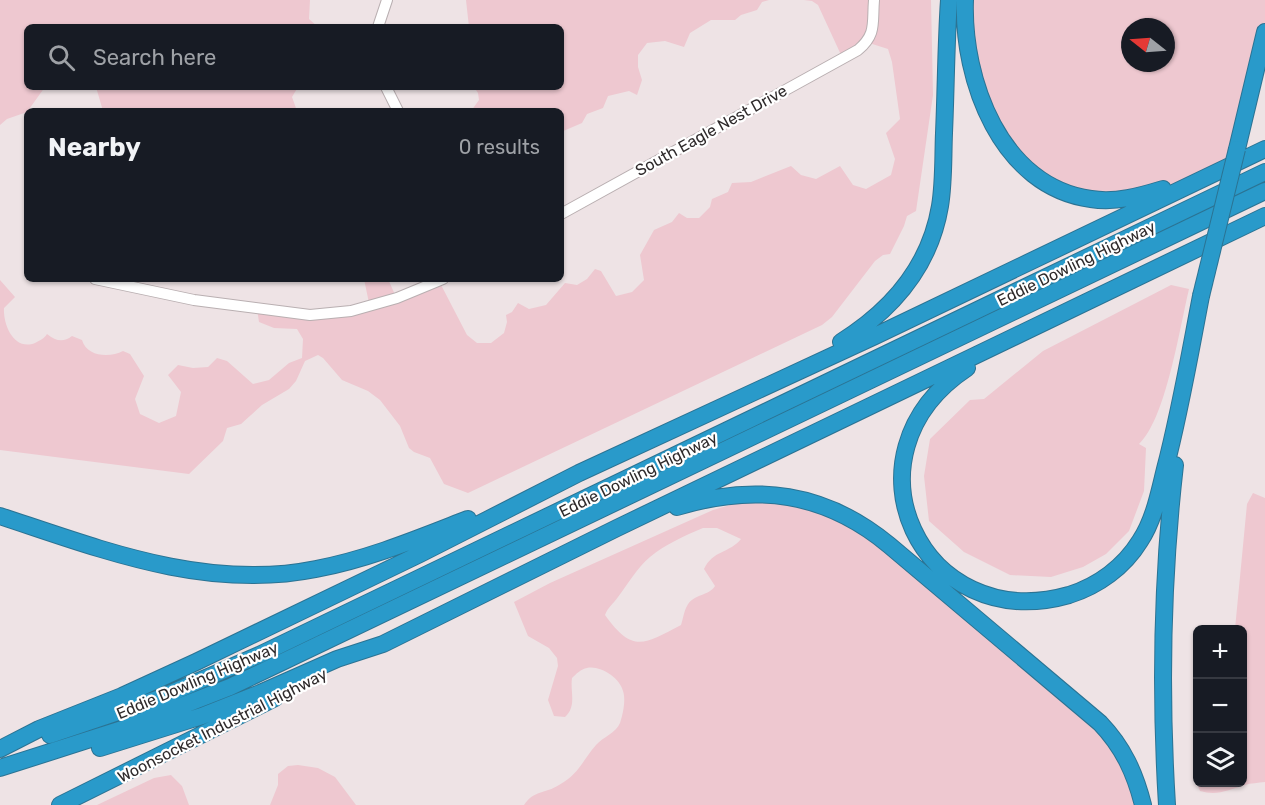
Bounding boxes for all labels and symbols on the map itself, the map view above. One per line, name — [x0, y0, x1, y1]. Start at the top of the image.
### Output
north arrow — [1121, 18, 1175, 72]
street label: South Eagle Nest Drive — [632, 81, 790, 180]
street label: Eddie Dowling Highway — [994, 217, 1159, 310]
street label: Eddie Dowling Highway — [556, 428, 721, 521]
street label: Eddie Dowling Highway — [114, 638, 281, 723]
street label: Woonsocket Industrial Highway — [114, 664, 330, 787]

